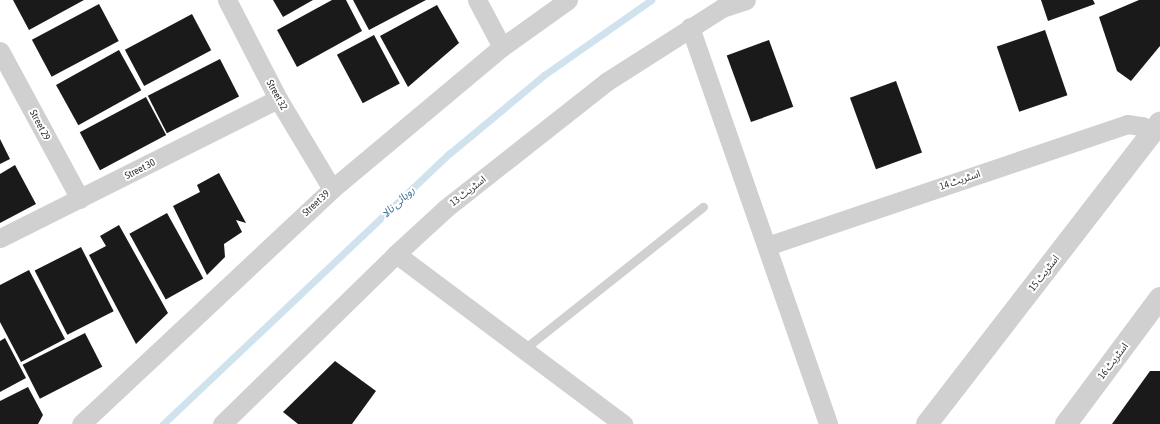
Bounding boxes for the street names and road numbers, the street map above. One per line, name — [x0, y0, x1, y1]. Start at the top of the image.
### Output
street label: Street 32 — [264, 78, 290, 112]
street label: Street 29 — [27, 108, 53, 142]
street label: Street 30 — [123, 156, 157, 182]
street label: اسٹریٹ 14 — [938, 167, 982, 193]
street label: اسٹریٹ 13 — [448, 173, 488, 209]
street label: Street 39 — [300, 187, 332, 219]
street label: اسٹریٹ 15 — [1026, 253, 1062, 293]
street label: اسٹریٹ 16 — [1095, 340, 1131, 382]

